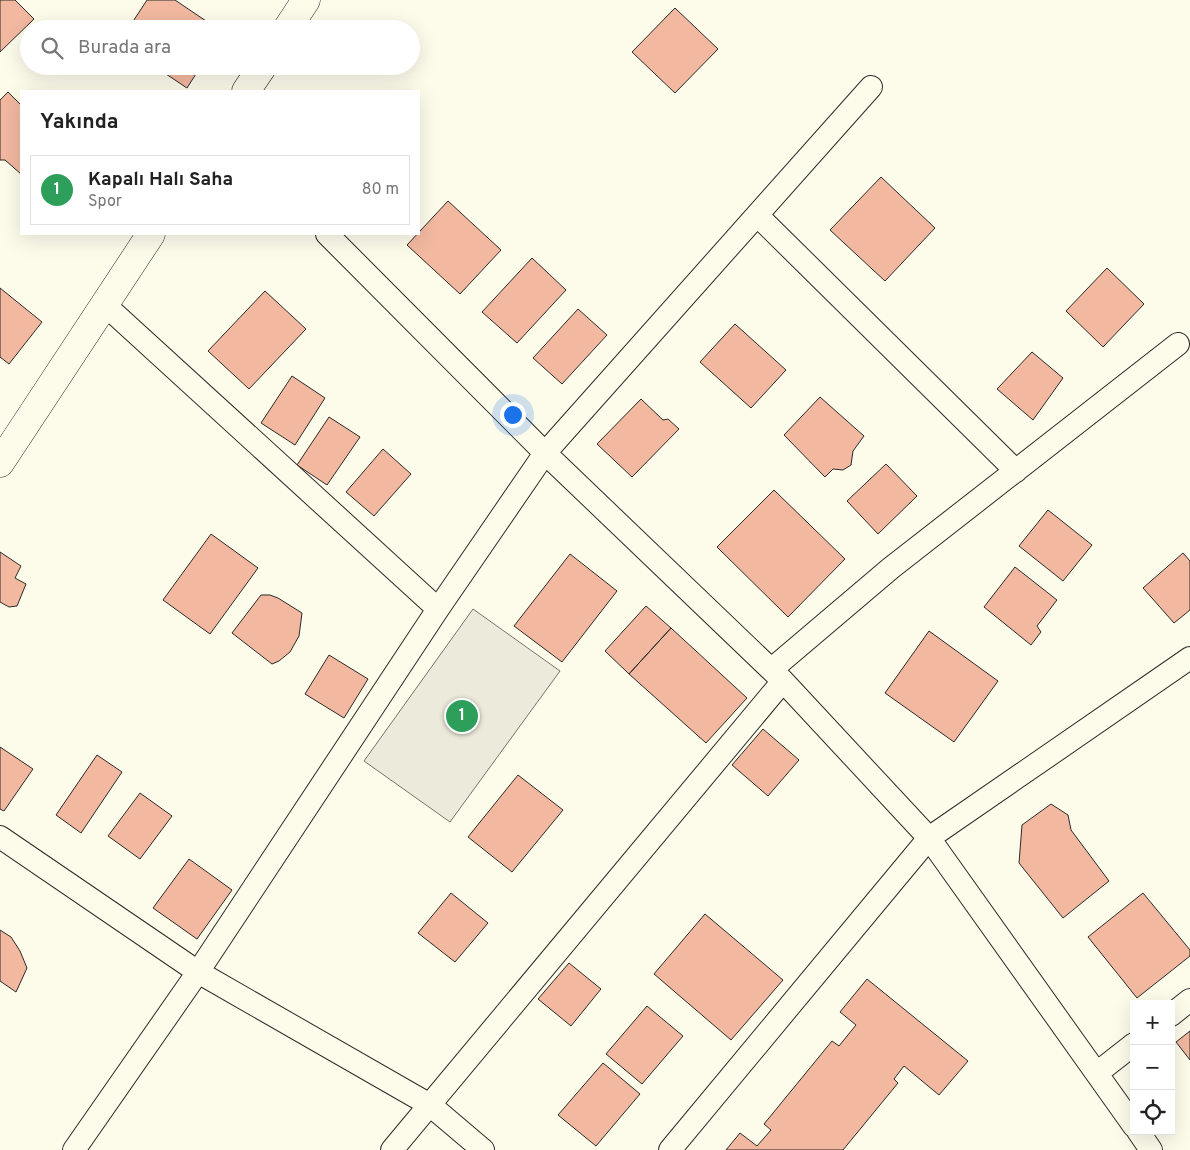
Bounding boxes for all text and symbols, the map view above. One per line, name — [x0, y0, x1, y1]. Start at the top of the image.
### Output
search box — [20, 20, 420, 75]
icon: search — [38, 34, 66, 62]
text: Burada ara — [78, 36, 171, 60]
text: Yakında — [40, 109, 119, 136]
text: Kapalı Halı Saha — [88, 168, 233, 192]
text: 1 — [54, 180, 60, 200]
text: 80 m — [362, 180, 399, 200]
text: Spor — [88, 192, 122, 212]
your location — [500, 402, 526, 428]
pin: 1 — [446, 697, 478, 735]
map controls — [1130, 1000, 1175, 1135]
button: + — [1130, 1000, 1175, 1045]
button: − — [1130, 1045, 1175, 1090]
button: locate — [1130, 1090, 1175, 1135]

